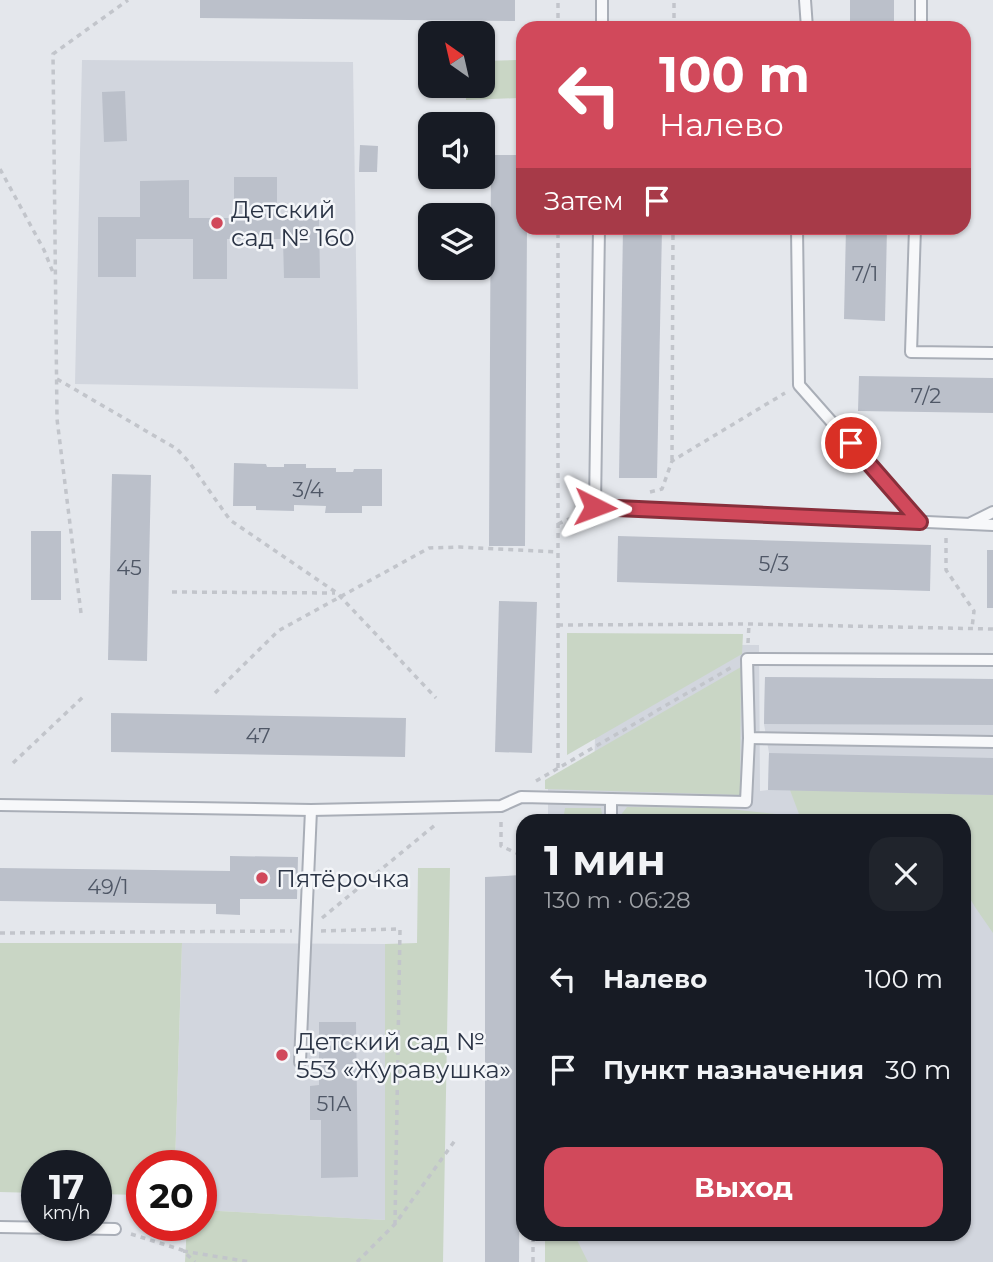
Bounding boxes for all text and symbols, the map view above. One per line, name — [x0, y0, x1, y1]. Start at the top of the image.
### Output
north arrow — [418, 21, 495, 98]
map controls — [418, 21, 495, 280]
text: 100 m — [659, 45, 810, 104]
icon: left — [544, 49, 635, 140]
text: Налево — [659, 105, 784, 144]
button: sound — [418, 112, 495, 189]
icon: arrive — [638, 182, 676, 220]
text: Затем — [544, 185, 624, 217]
place label: Детский сад № 160 — [231, 195, 355, 252]
button: layers — [418, 203, 495, 280]
marker: Детский сад № 160 — [209, 215, 225, 231]
house number: 7/1 — [852, 261, 878, 286]
house number: 7/2 — [911, 383, 941, 408]
pin — [821, 413, 881, 473]
icon: arrive — [832, 424, 870, 462]
position arrow — [558, 470, 632, 544]
house number: 3/4 — [292, 477, 324, 502]
house number: 5/3 — [759, 551, 789, 576]
house number: 45 — [116, 555, 142, 580]
house number: 47 — [245, 723, 271, 748]
text: 1 мин — [544, 834, 666, 886]
button: close — [869, 837, 943, 911]
place label: Пятёрочка — [276, 864, 410, 893]
marker: Пятёрочка — [254, 870, 270, 886]
house number: 49/1 — [87, 874, 129, 899]
text: 130 m · 06:28 — [544, 886, 691, 914]
icon: left — [544, 960, 582, 998]
text: Налево — [603, 963, 707, 995]
text: 100 m — [865, 963, 943, 995]
place label: Детский сад № 553 «Журавушка» — [296, 1027, 511, 1084]
marker: Детский сад № 553 «Журавушка» — [274, 1047, 290, 1063]
icon: arrive — [544, 1051, 582, 1089]
text: Пункт назначения — [603, 1054, 864, 1086]
text: 30 m — [885, 1054, 951, 1086]
house number: 51А — [316, 1091, 352, 1116]
button: Выход — [544, 1147, 943, 1227]
speed limit sign: 20 — [126, 1150, 217, 1241]
text: 17 — [49, 1165, 84, 1208]
text: km/h — [42, 1202, 91, 1224]

